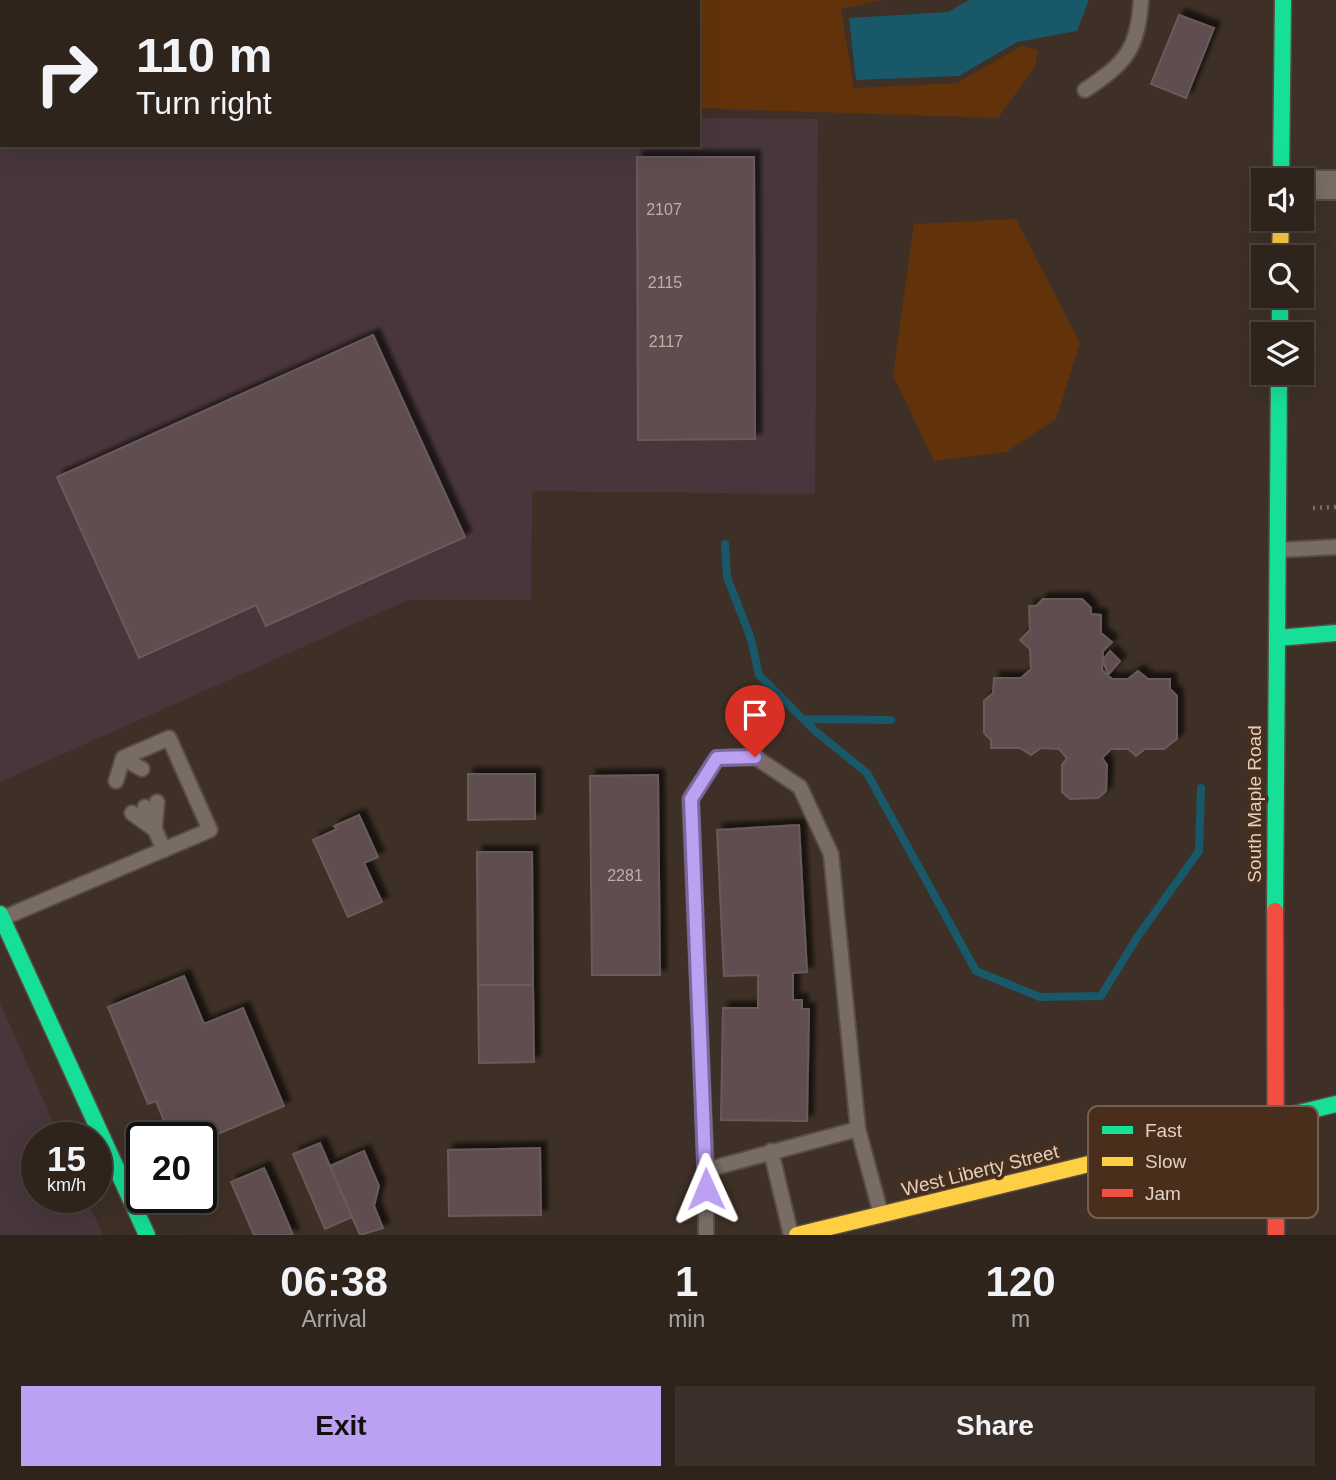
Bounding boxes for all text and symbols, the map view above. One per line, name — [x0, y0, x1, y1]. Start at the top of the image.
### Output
icon: right — [21, 28, 112, 119]
text: 110 m — [136, 28, 272, 82]
text: Turn right — [136, 85, 272, 121]
map controls — [1251, 168, 1314, 385]
button: sound — [1251, 168, 1314, 231]
house number: 2107 — [646, 201, 682, 218]
button: search — [1251, 245, 1314, 308]
house number: 2115 — [648, 274, 682, 291]
button: layers — [1251, 322, 1314, 385]
house number: 2117 — [649, 333, 683, 350]
pin — [725, 685, 785, 757]
icon: arrive — [736, 696, 774, 734]
street label: South Maple Road — [1244, 725, 1265, 883]
house number: 2281 — [607, 867, 643, 884]
legend — [1088, 1106, 1318, 1218]
text: Fast — [1145, 1120, 1183, 1141]
speed limit sign: 20 — [126, 1122, 217, 1213]
text: 15 — [47, 1139, 86, 1178]
street label: West Liberty Street — [899, 1141, 1062, 1200]
text: Slow — [1145, 1151, 1186, 1172]
position arrow — [669, 1152, 743, 1226]
text: km/h — [47, 1175, 86, 1195]
text: Jam — [1145, 1183, 1181, 1204]
text: 06:38 — [280, 1258, 388, 1305]
text: 1 — [675, 1258, 698, 1305]
text: 120 — [986, 1258, 1056, 1305]
text: Arrival — [301, 1306, 367, 1332]
text: min — [668, 1306, 705, 1332]
text: m — [1011, 1306, 1030, 1332]
button: Exit — [21, 1386, 661, 1466]
button: Share — [675, 1386, 1315, 1466]

